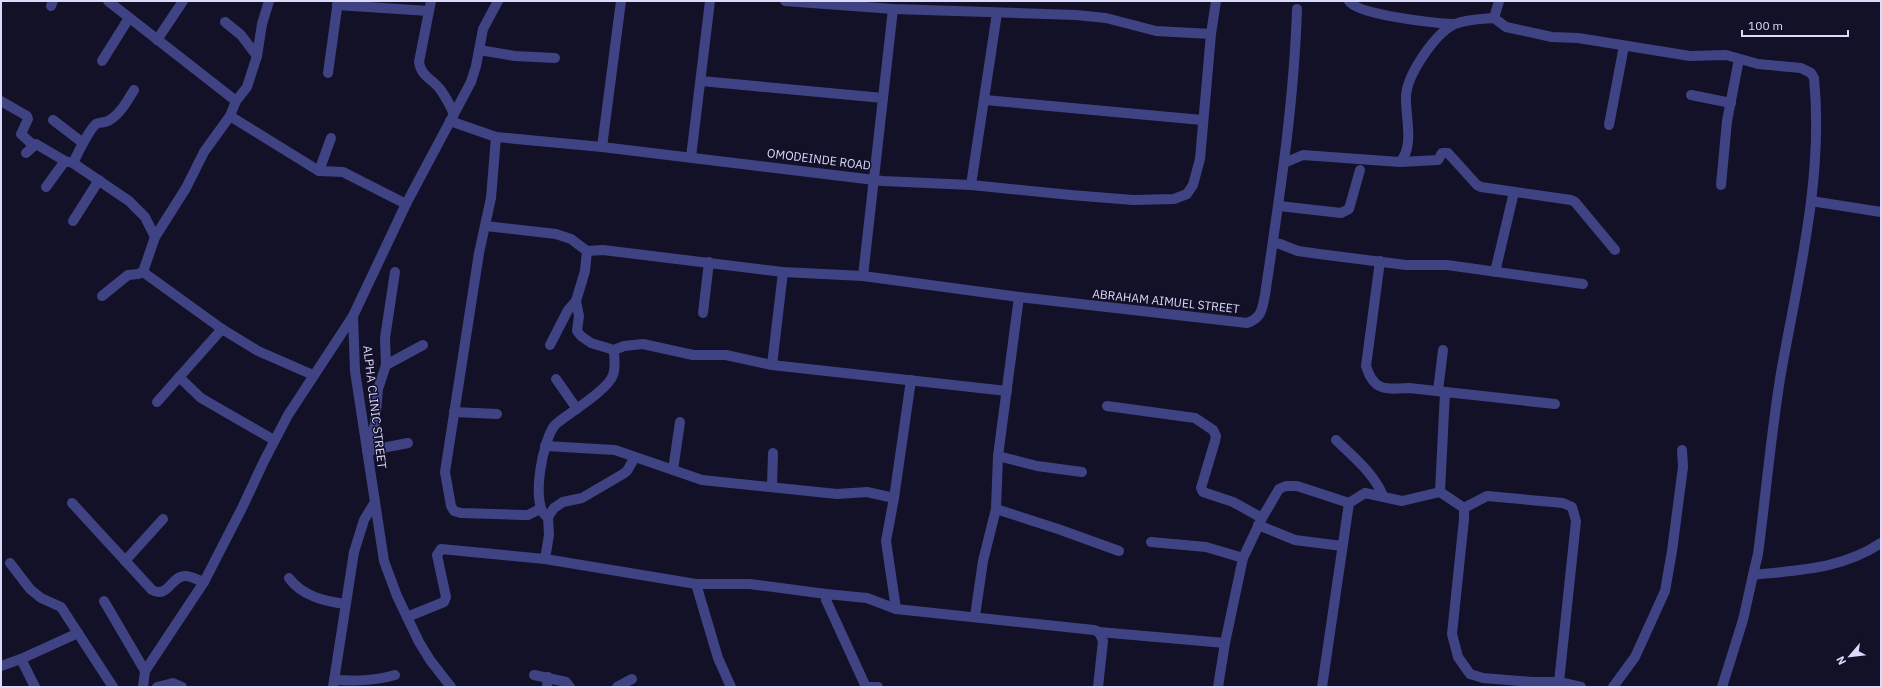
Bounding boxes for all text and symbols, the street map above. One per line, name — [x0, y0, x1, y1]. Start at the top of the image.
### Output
scale bar — [1742, 12, 1848, 38]
text: 100 m — [1748, 18, 1783, 33]
street label: OMODEINDE ROAD — [766, 145, 872, 173]
street label: ABRAHAM AIMUEL STREET — [1092, 286, 1241, 316]
street label: ALPHA CLINIC STREET — [360, 345, 390, 470]
north arrow — [1830, 636, 1870, 676]
text: N — [1833, 654, 1849, 667]

